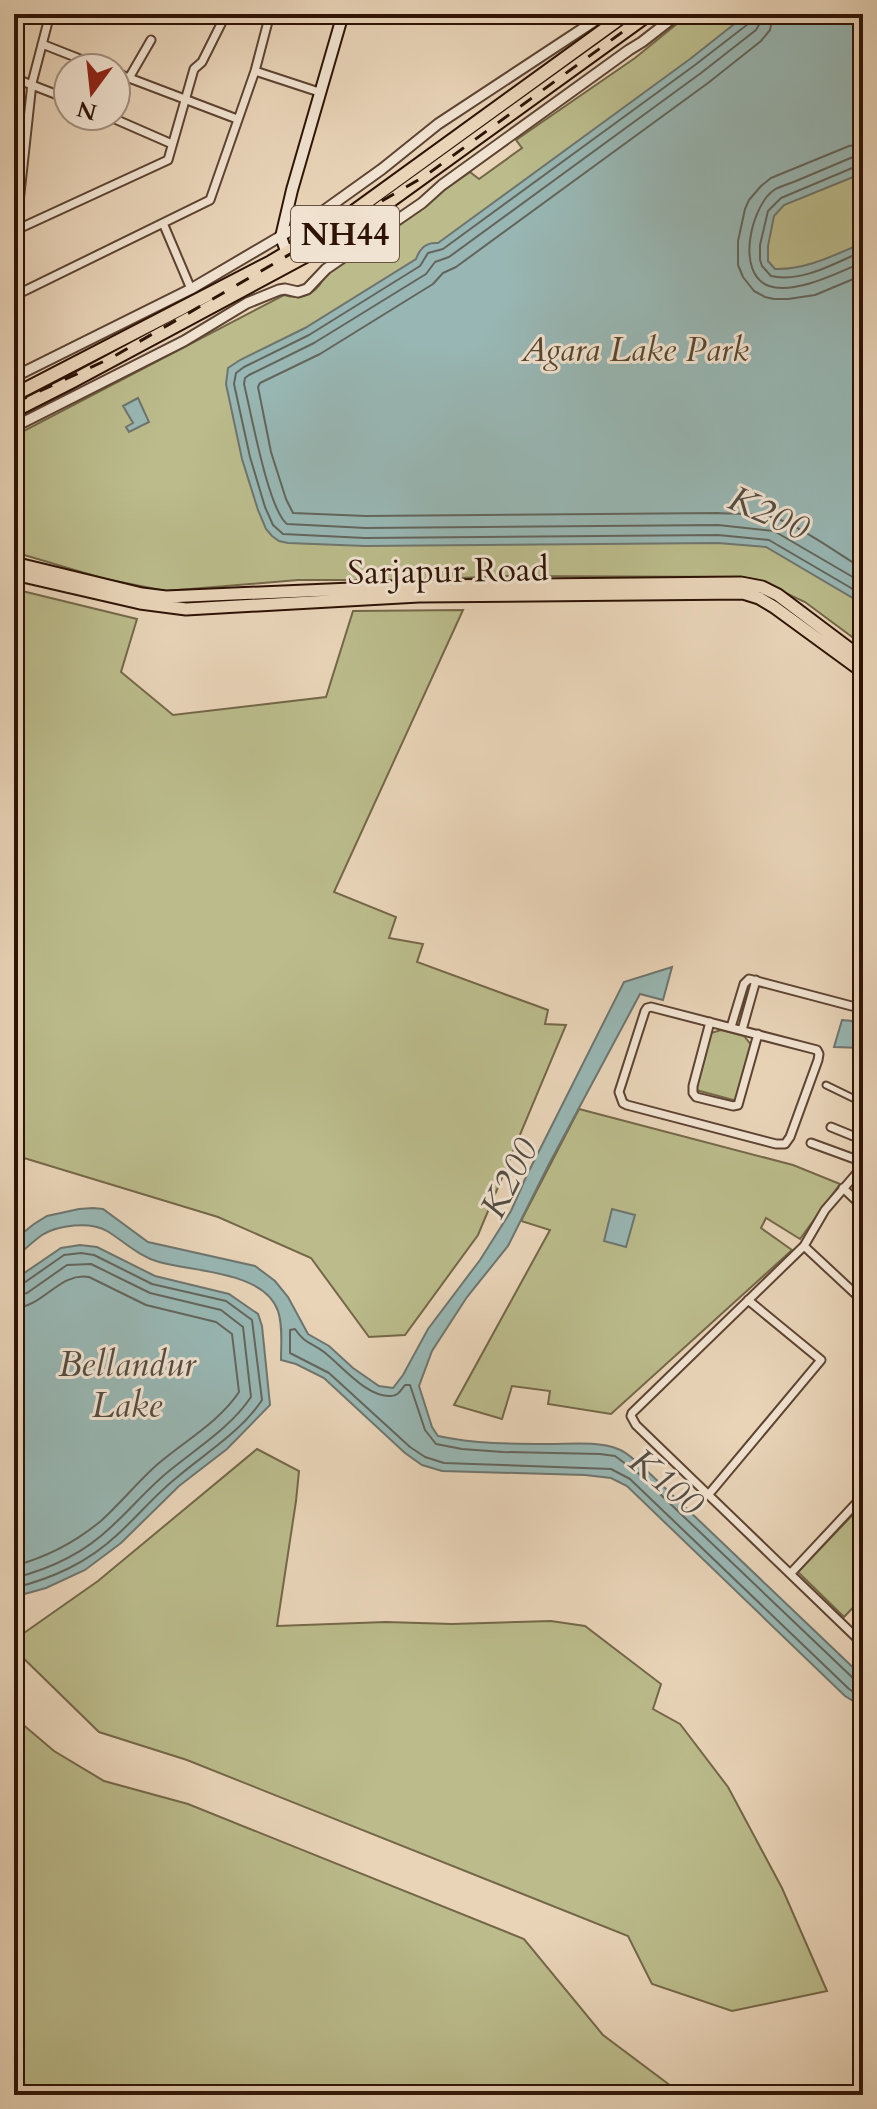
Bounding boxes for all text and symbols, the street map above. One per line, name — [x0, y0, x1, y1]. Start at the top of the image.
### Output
north arrow — [52, 52, 132, 132]
text: N — [74, 93, 100, 127]
road number: NH44 — [291, 206, 399, 262]
park label: Agara Lake Park — [520, 327, 749, 373]
water label: K200 — [721, 474, 818, 553]
street label: Sarjapur Road — [347, 546, 549, 596]
water label: K200 — [469, 1129, 551, 1227]
water label: Bellandur Lake — [58, 1340, 197, 1430]
water label: K100 — [619, 1437, 715, 1528]

